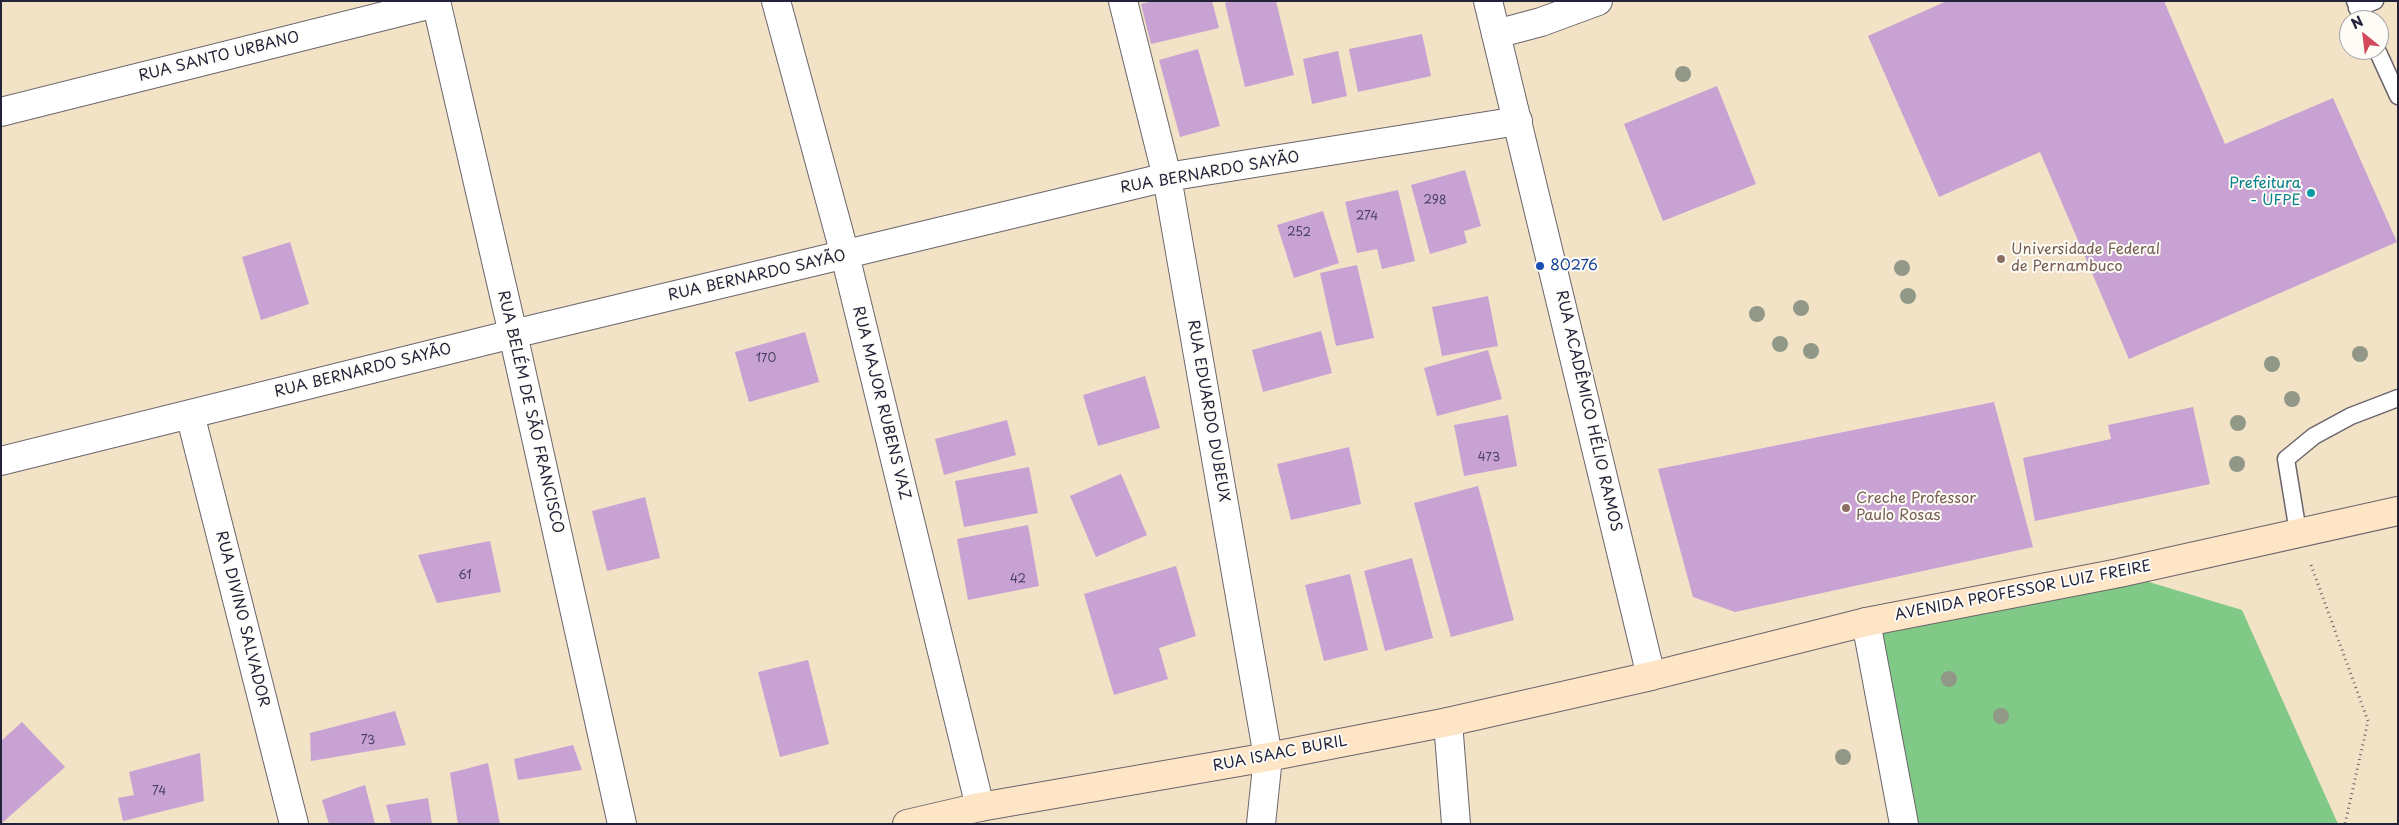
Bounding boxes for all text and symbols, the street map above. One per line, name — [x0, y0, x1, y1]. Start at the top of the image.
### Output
north arrow — [2339, 10, 2389, 60]
text: N — [2347, 10, 2367, 34]
street label: RUA SANTO URBANO — [137, 28, 301, 86]
street label: RUA BERNARDO SAYÃO — [1119, 148, 1301, 198]
place label: Prefeitura - UFPE — [2229, 175, 2301, 210]
marker: Prefeitura - UFPE — [2305, 187, 2317, 199]
house number: 298 — [1423, 194, 1447, 208]
house number: 274 — [1356, 210, 1378, 224]
house number: 252 — [1287, 226, 1311, 240]
place label: Universidade Federal de Pernambuco — [2011, 241, 2160, 276]
street label: RUA BERNARDO SAYÃO — [666, 247, 848, 305]
marker: Universidade Federal de Pernambuco — [1995, 253, 2007, 265]
place label: 80276 — [1550, 257, 1598, 275]
marker: 80276 — [1534, 260, 1546, 272]
street label: RUA ACADÊMICO HÉLIO RAMOS — [1551, 288, 1625, 534]
street label: RUA BELÉM DE SÃO FRANCISCO — [493, 289, 567, 535]
street label: RUA MAJOR RUBENS VAZ — [848, 304, 914, 502]
street label: RUA EDUARDO DUBEUX — [1183, 319, 1233, 503]
street label: RUA BERNARDO SAYÃO — [273, 340, 453, 402]
house number: 170 — [756, 352, 776, 366]
house number: 473 — [1478, 451, 1500, 465]
place label: Creche Professor Paulo Rosas — [1856, 490, 1976, 525]
marker: Creche Professor Paulo Rosas — [1840, 502, 1852, 514]
street label: RUA DIVINO SALVADOR — [211, 529, 273, 709]
street label: AVENIDA PROFESSOR LUIZ FREIRE — [1893, 557, 2153, 625]
house number: 61 — [458, 569, 472, 583]
house number: 42 — [1010, 573, 1026, 587]
street label: RUA ISAAC BURIL — [1211, 732, 1349, 776]
house number: 73 — [361, 734, 375, 748]
house number: 74 — [152, 785, 166, 799]

